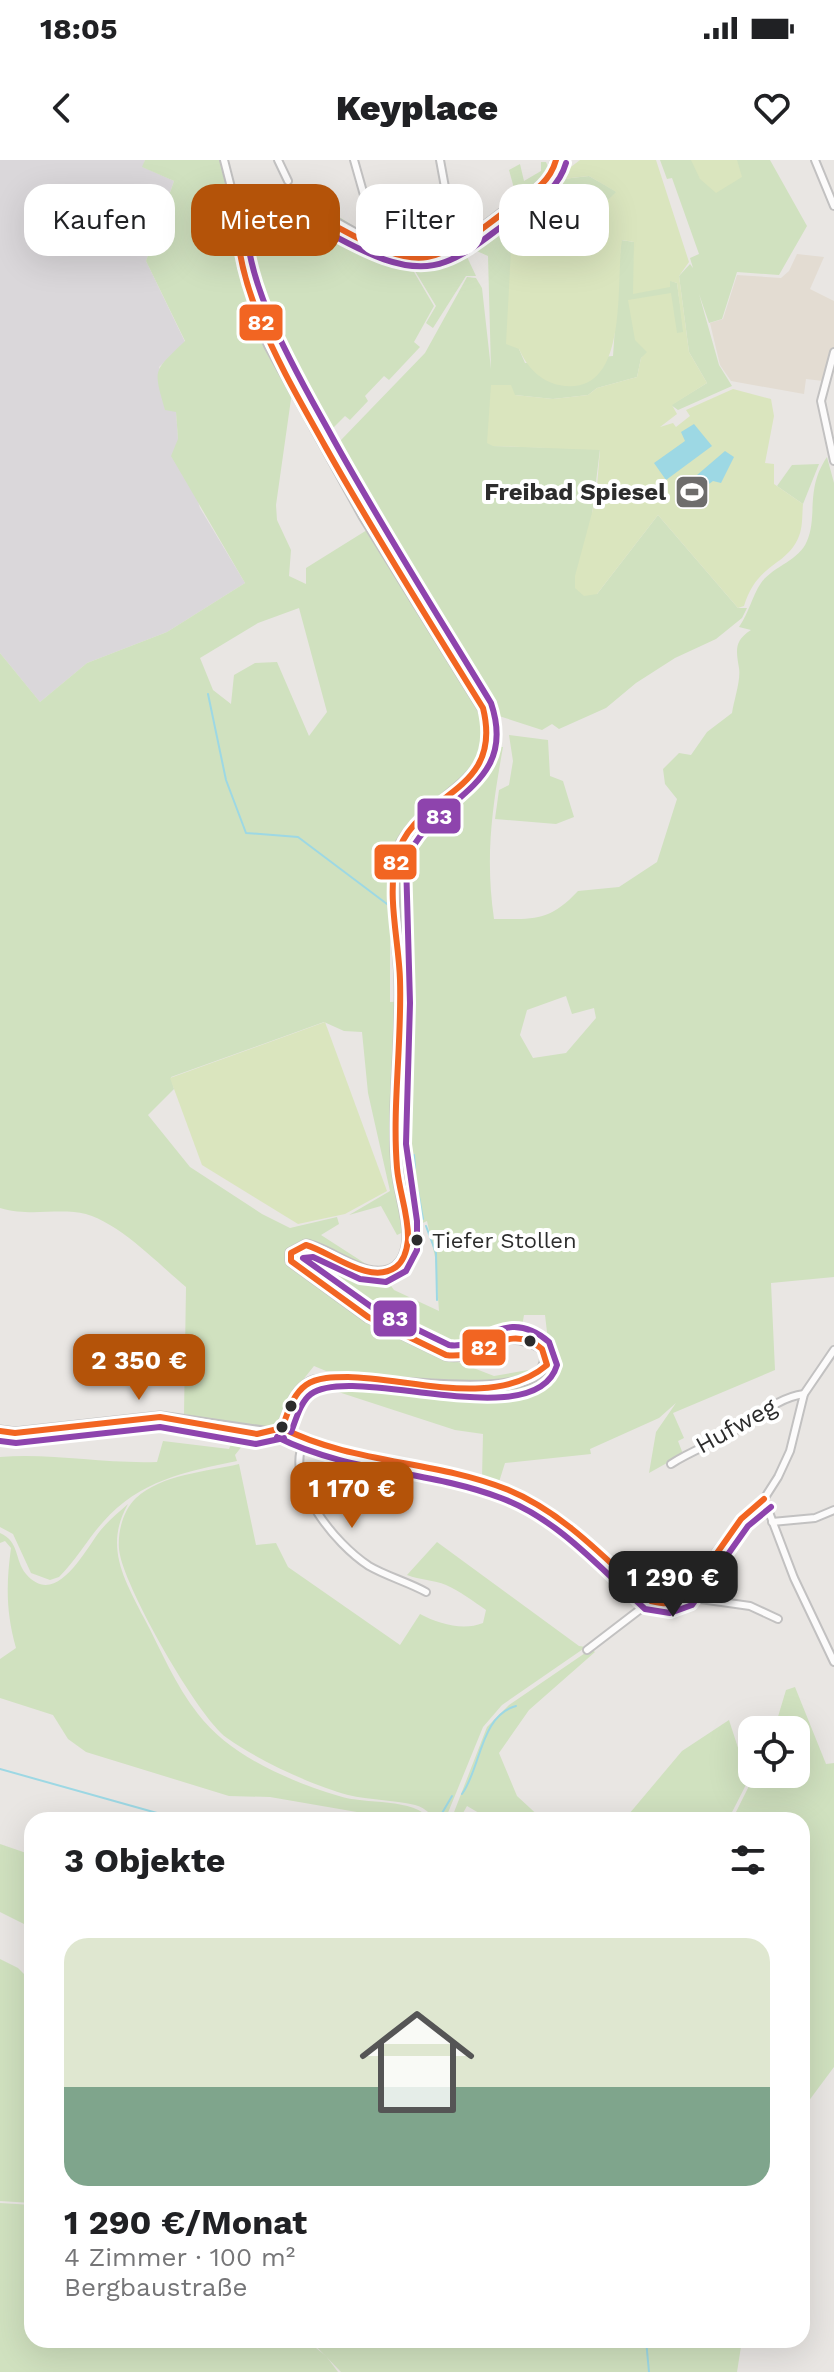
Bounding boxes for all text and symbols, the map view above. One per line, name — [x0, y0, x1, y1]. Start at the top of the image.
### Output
text: 18:05 — [40, 11, 117, 46]
icon: back — [40, 86, 84, 130]
icon: heart — [750, 86, 794, 130]
text: Keyplace — [336, 87, 498, 129]
chip: Kaufen — [24, 184, 175, 256]
chip: Mieten — [191, 184, 340, 256]
chip: Filter — [356, 184, 483, 256]
chip: Neu — [499, 184, 609, 256]
line badge: 82 — [238, 303, 284, 342]
text: 82 — [248, 310, 274, 335]
sports icon: Freibad Spiesel — [673, 473, 711, 511]
place label: Freibad Spiesel — [484, 478, 666, 506]
line badge: 83 — [416, 797, 462, 835]
text: 83 — [426, 804, 452, 829]
line badge: 82 — [373, 843, 418, 881]
text: 82 — [383, 850, 409, 875]
place label: Tiefer Stollen — [432, 1228, 577, 1253]
marker: Tiefer Stollen — [409, 1232, 425, 1248]
line badge: 83 — [372, 1299, 418, 1338]
text: 83 — [382, 1306, 408, 1331]
line badge: 82 — [461, 1328, 507, 1367]
unlabelled marker — [522, 1333, 538, 1349]
pin: 2 350 € — [65, 1334, 213, 1402]
text: 82 — [471, 1335, 497, 1360]
text: 2 350 € — [91, 1345, 187, 1375]
street label: Hufweg — [691, 1392, 781, 1460]
unlabelled marker — [283, 1398, 299, 1414]
unlabelled marker — [274, 1419, 290, 1435]
pin: 1 170 € — [278, 1462, 426, 1530]
text: 1 170 € — [308, 1473, 396, 1503]
pin: 1 290 € — [599, 1551, 747, 1619]
text: 1 290 € — [627, 1562, 719, 1592]
map controls — [738, 1716, 810, 1788]
button: locate — [738, 1716, 810, 1788]
icon: filters — [726, 1838, 770, 1882]
text: 3 Objekte — [64, 1840, 225, 1880]
icon: home — [345, 1990, 489, 2134]
text: 1 290 €/Monat — [64, 2202, 307, 2242]
text: 4 Zimmer · 100 m² — [64, 2242, 295, 2272]
text: Bergbaustraße — [64, 2272, 247, 2302]

